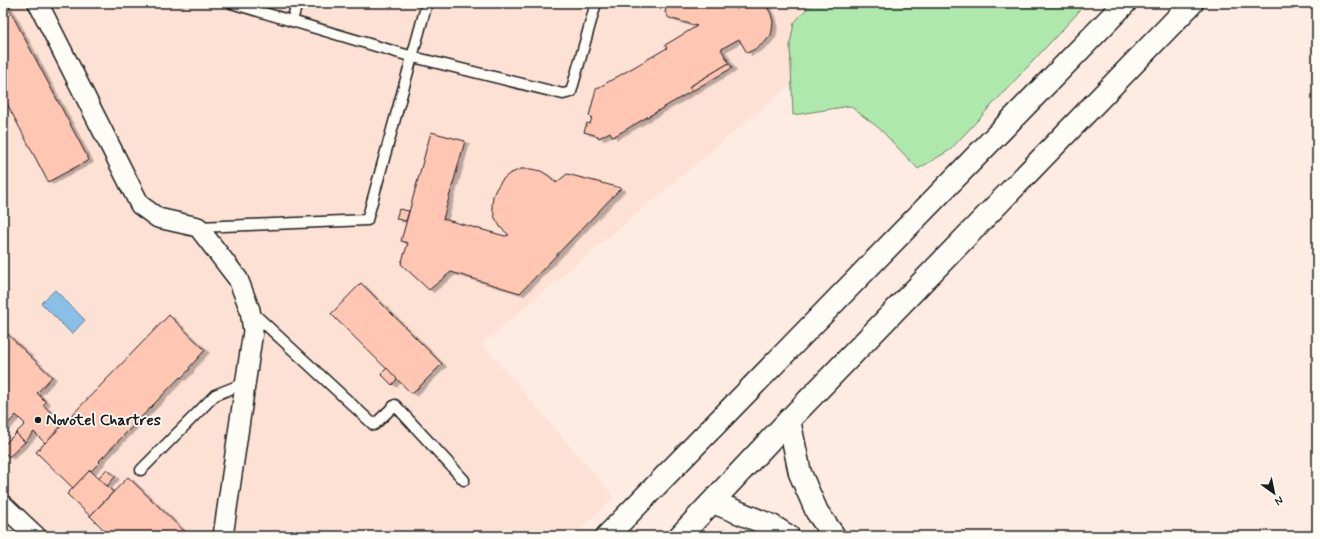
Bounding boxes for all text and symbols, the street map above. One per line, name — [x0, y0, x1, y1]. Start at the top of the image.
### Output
place label: Novotel Chartres — [46, 410, 161, 431]
marker: Novotel Chartres — [33, 415, 43, 425]
north arrow — [1254, 473, 1294, 513]
text: N — [1272, 493, 1286, 508]

